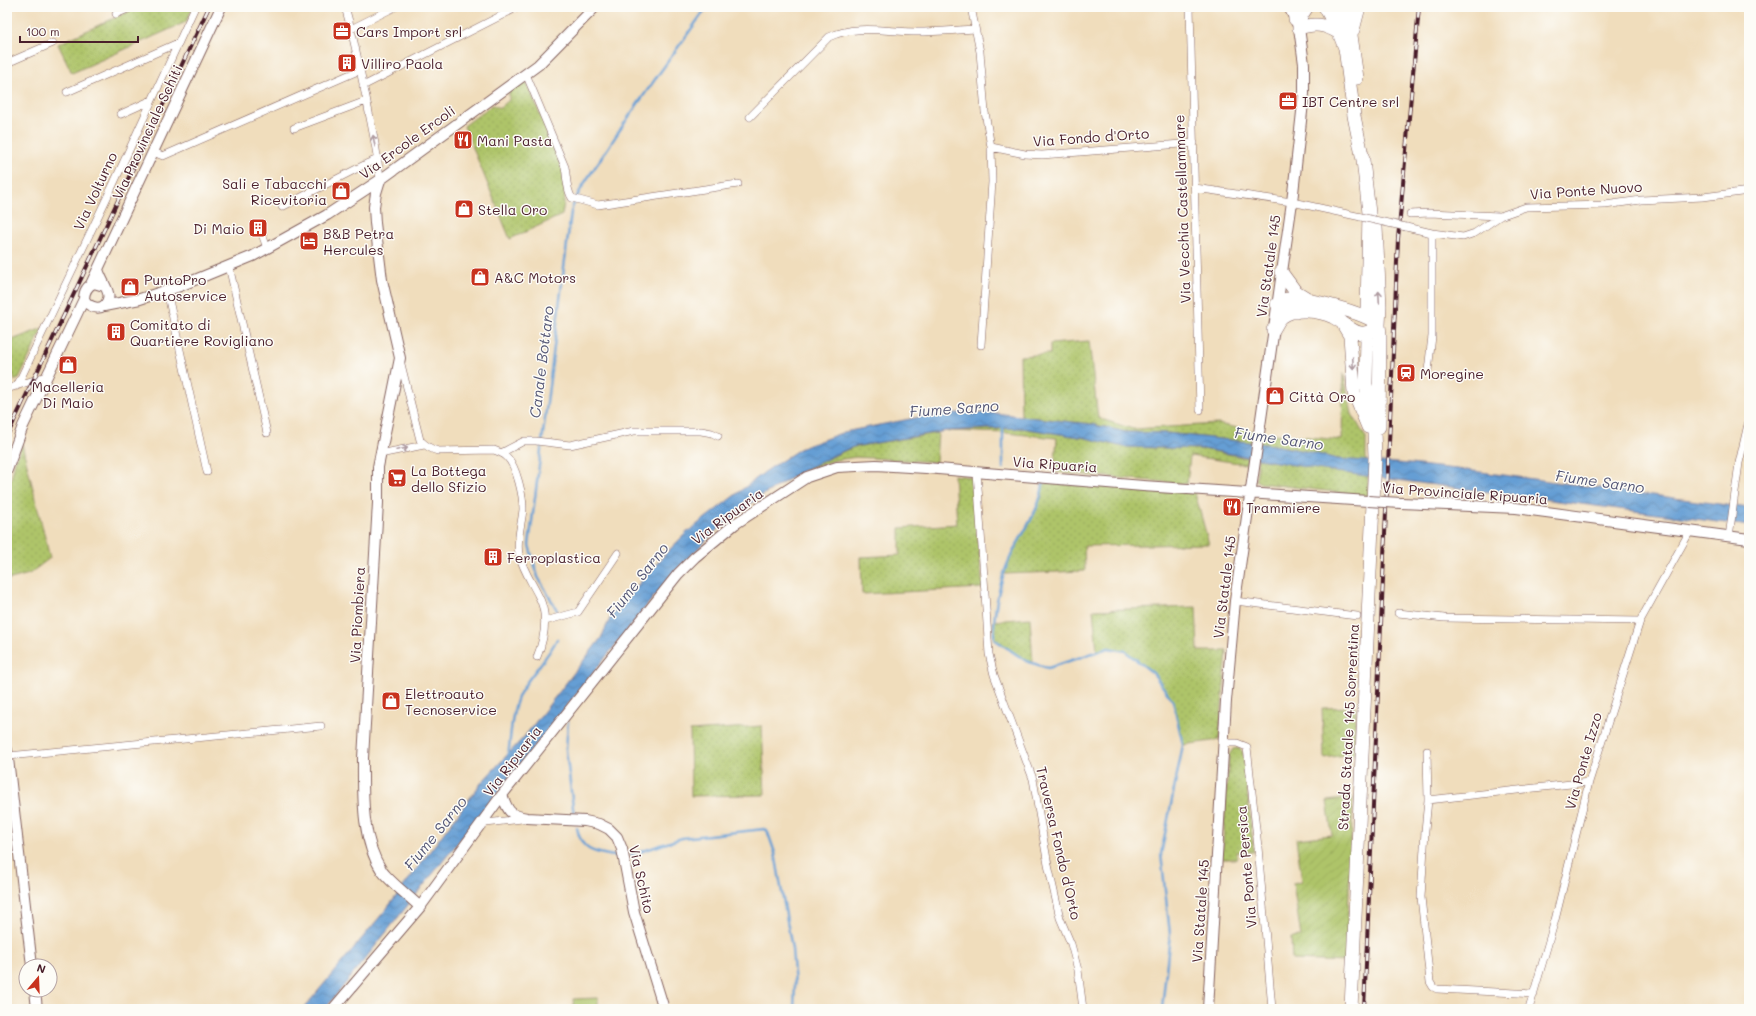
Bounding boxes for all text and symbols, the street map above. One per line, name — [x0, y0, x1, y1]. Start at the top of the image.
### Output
scale bar — [20, 18, 138, 44]
office icon: Cars Import srl — [331, 20, 353, 42]
place label: Cars Import srl — [356, 22, 462, 41]
text: 100 m — [26, 23, 60, 39]
building icon: Villiro Paola — [336, 52, 358, 74]
place label: Villiro Paola — [361, 54, 443, 73]
street label: Via Provinciale Schiti — [107, 62, 187, 202]
office icon: IBT Centre srl — [1277, 90, 1299, 112]
place label: IBT Centre srl — [1302, 92, 1399, 111]
street label: Via Ercole Ercoli — [355, 101, 459, 183]
street label: Via Vecchia Castellammare — [1169, 114, 1195, 304]
street label: Via Fondo d'Orto — [1032, 123, 1150, 151]
restaurant icon: Mani Pasta — [452, 129, 474, 151]
place label: Mani Pasta — [477, 131, 552, 150]
one-way arrow — [370, 135, 378, 148]
street label: Via Volturno — [69, 149, 121, 233]
place label: Sali e Tabacchi Ricevitoria — [222, 174, 327, 209]
street label: Via Ponte Nuovo — [1529, 177, 1643, 203]
shop icon: Sali e Tabacchi Ricevitoria — [330, 180, 352, 202]
shop icon: Stella Oro — [453, 198, 475, 220]
place label: Stella Oro — [478, 200, 547, 219]
street label: Via Statale 145 — [1251, 213, 1285, 319]
building icon: Di Maio — [247, 217, 269, 239]
place label: Di Maio — [193, 219, 244, 238]
place label: B&B Petra Hercules — [323, 224, 394, 259]
hotel icon: B&B Petra Hercules — [298, 230, 320, 252]
shop icon: A&C Motors — [469, 266, 491, 288]
place label: A&C Motors — [494, 268, 576, 287]
place label: PuntoPro Autoservice — [144, 270, 227, 305]
shop icon: PuntoPro Autoservice — [119, 276, 141, 298]
one-way arrow — [1376, 291, 1383, 304]
water label: Canale Bottaro — [524, 305, 558, 419]
place label: Comitato di Quartiere Rovigliano — [130, 315, 273, 350]
building icon: Comitato di Quartiere Rovigliano — [105, 321, 127, 343]
shop icon: Macelleria Di Maio — [57, 354, 79, 376]
one-way arrow — [1349, 356, 1356, 369]
station icon: Moregine — [1395, 362, 1417, 384]
place label: Moregine — [1420, 364, 1484, 383]
place label: Macelleria Di Maio — [32, 377, 104, 412]
shop icon: Città Oro — [1264, 385, 1286, 407]
place label: Città Oro — [1289, 387, 1355, 406]
water label: Fiume Sarno — [909, 395, 1000, 421]
water label: Fiume Sarno — [1233, 422, 1325, 454]
one-way arrow — [395, 445, 408, 453]
street label: Via Ripuaria — [1012, 452, 1098, 476]
place label: La Bottega dello Sfizio — [411, 461, 486, 496]
water label: Fiume Sarno — [1554, 465, 1646, 497]
supermarket icon: La Bottega dello Sfizio — [386, 467, 408, 489]
street label: Via Provinciale Ripuaria — [1382, 478, 1548, 508]
street label: Via Ripuaria — [687, 483, 767, 549]
restaurant icon: Trammiere — [1221, 496, 1243, 518]
place label: Trammiere — [1246, 498, 1321, 517]
street label: Via Statale 145 — [1208, 535, 1240, 639]
water label: Fiume Sarno — [601, 538, 673, 622]
building icon: Ferroplastica — [482, 546, 504, 568]
place label: Ferroplastica — [507, 548, 601, 567]
street label: Via Piombiera — [345, 566, 369, 664]
street label: Strada Statale 145 Sorrentina — [1333, 623, 1363, 831]
place label: Elettroauto Tecnoservice — [405, 684, 497, 719]
shop icon: Elettroauto Tecnoservice — [380, 690, 402, 712]
street label: Via Ponte Izzo — [1560, 710, 1606, 812]
street label: Via Ripuaria — [478, 722, 546, 800]
street label: Traversa Fondo d'Orto — [1032, 764, 1086, 922]
water label: Fiume Sarno — [399, 792, 471, 874]
street label: Via Ponte Persica — [1231, 805, 1261, 929]
street label: Via Schito — [625, 843, 659, 915]
street label: Via Statale 145 — [1187, 859, 1213, 963]
north arrow — [18, 958, 58, 998]
text: N — [35, 960, 48, 977]

